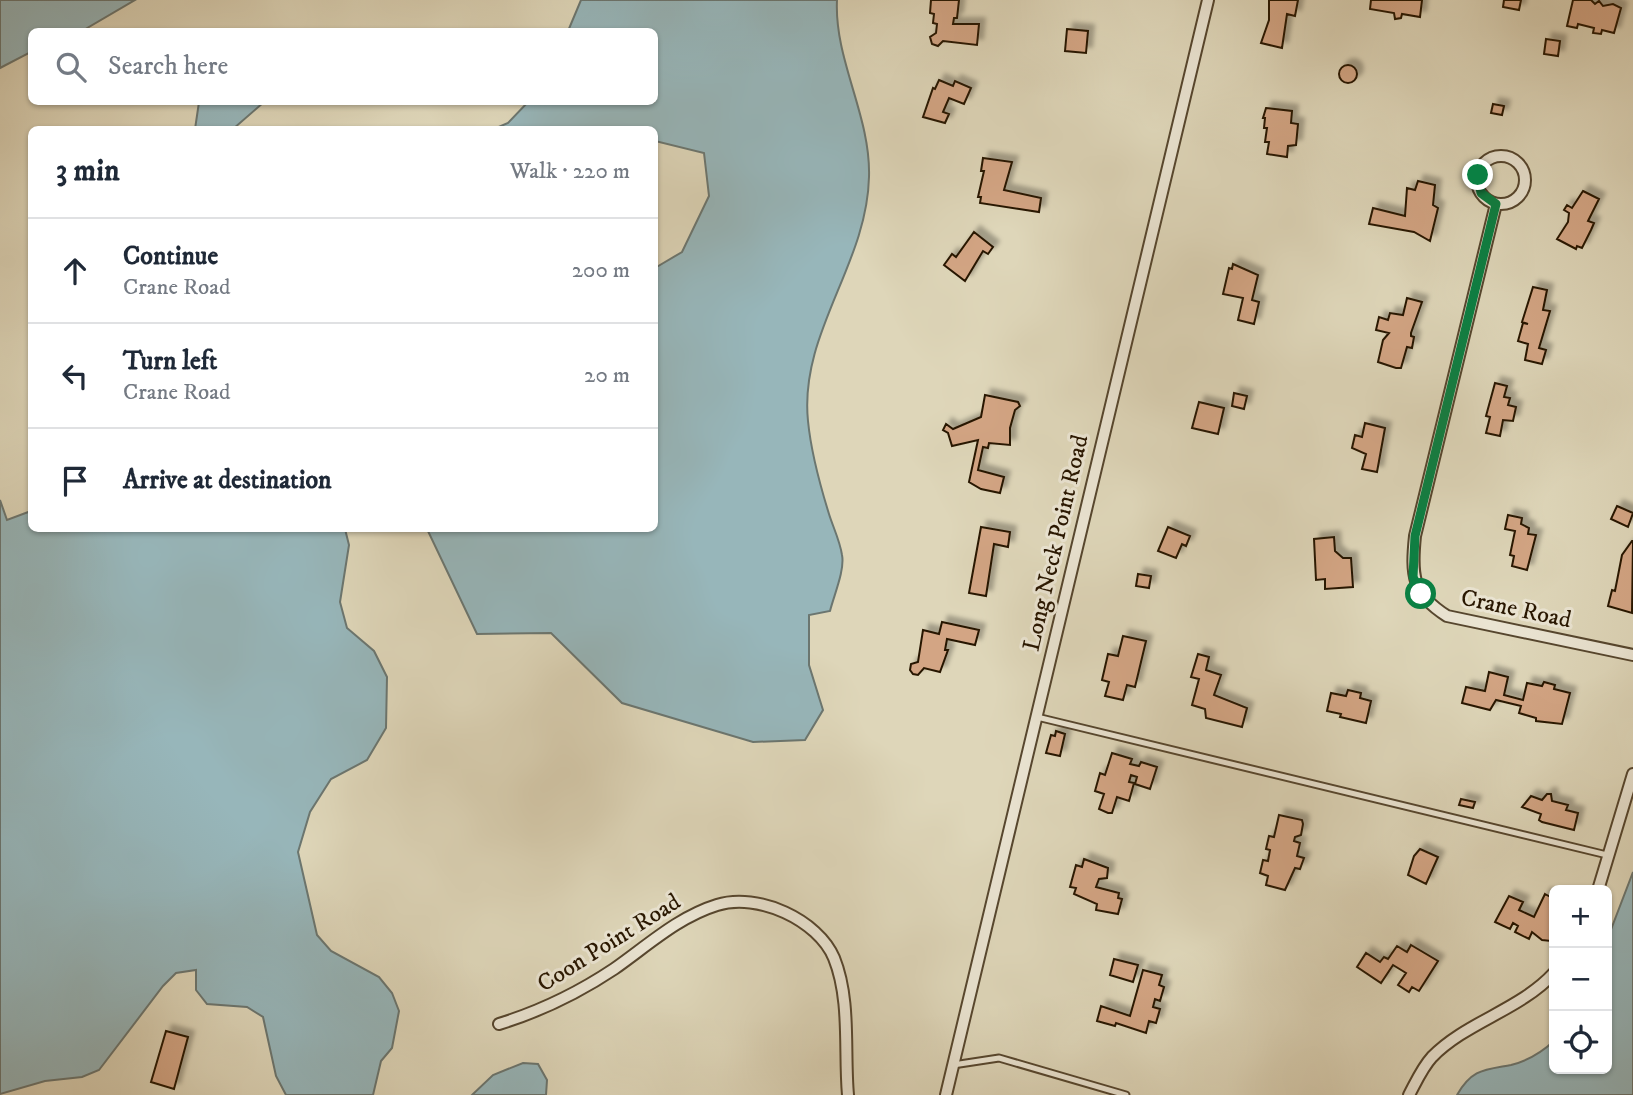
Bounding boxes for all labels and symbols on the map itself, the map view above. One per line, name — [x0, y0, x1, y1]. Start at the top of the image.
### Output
route end — [1462, 159, 1493, 190]
street label: Long Neck Point Road — [1017, 432, 1095, 654]
route start — [1405, 578, 1436, 609]
street label: Crane Road — [1458, 583, 1574, 635]
street label: Coon Point Road — [532, 887, 686, 999]

